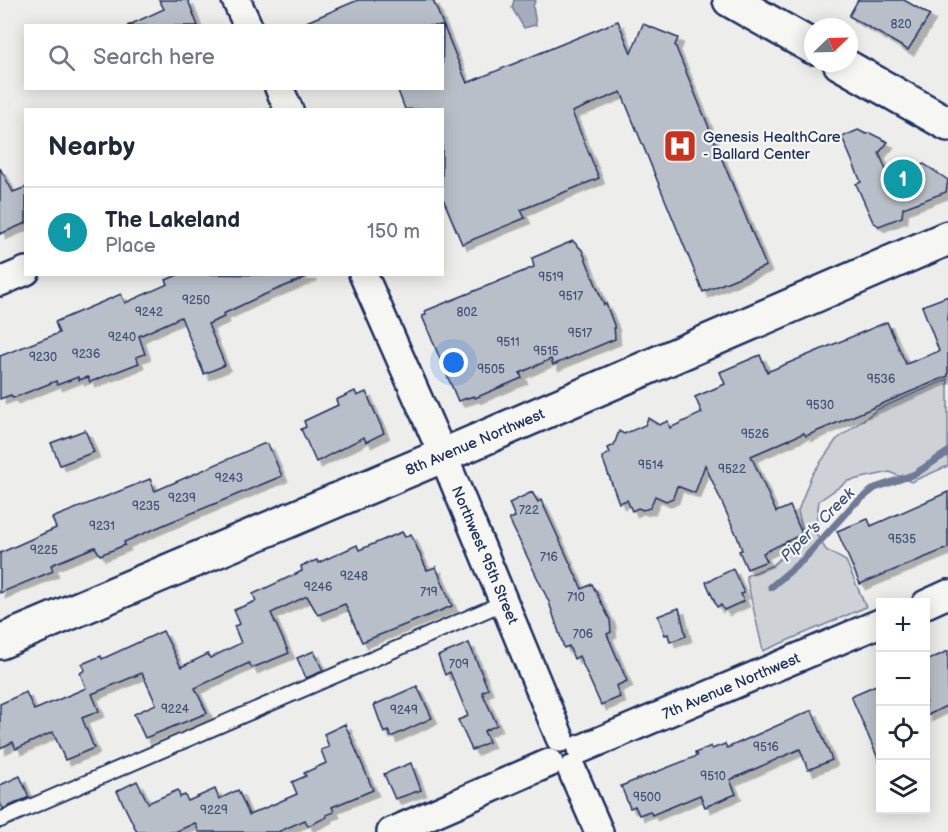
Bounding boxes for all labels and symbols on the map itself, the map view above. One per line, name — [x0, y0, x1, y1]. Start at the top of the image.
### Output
house number: 820 — [890, 17, 912, 32]
north arrow — [804, 18, 858, 72]
hospital icon: Genesis HealthCare - Ballard Center — [662, 128, 698, 164]
place label: Genesis HealthCare - Ballard Center — [703, 128, 841, 164]
pin: 1 — [884, 156, 922, 201]
house number: 9519 — [538, 270, 564, 285]
house number: 9517 — [559, 289, 583, 304]
house number: 9250 — [182, 293, 210, 308]
house number: 9242 — [135, 305, 163, 320]
house number: 802 — [456, 305, 478, 320]
house number: 9517 — [568, 326, 592, 341]
house number: 9240 — [108, 330, 136, 345]
house number: 9511 — [496, 335, 520, 350]
house number: 9515 — [533, 344, 559, 359]
house number: 9236 — [72, 347, 100, 362]
your location — [439, 348, 468, 377]
house number: 9230 — [29, 350, 57, 365]
house number: 9505 — [477, 362, 505, 377]
house number: 9536 — [867, 372, 895, 387]
house number: 9530 — [806, 398, 834, 413]
street label: 8th Avenue Northwest — [403, 404, 548, 480]
house number: 9526 — [741, 427, 769, 442]
house number: 9514 — [638, 458, 665, 473]
house number: 9522 — [718, 462, 746, 477]
house number: 9243 — [215, 471, 243, 486]
street label: Northwest 95th Street — [447, 483, 522, 627]
water label: Piper's Creek — [777, 483, 860, 566]
house number: 9239 — [168, 491, 196, 506]
house number: 9235 — [132, 499, 160, 514]
house number: 722 — [519, 503, 539, 518]
house number: 9231 — [89, 519, 115, 534]
house number: 9535 — [888, 532, 916, 547]
house number: 9225 — [30, 543, 58, 558]
house number: 716 — [540, 550, 558, 565]
house number: 9248 — [340, 569, 368, 584]
house number: 9246 — [304, 580, 332, 595]
house number: 719 — [420, 585, 438, 600]
house number: 710 — [567, 590, 585, 605]
house number: 706 — [573, 627, 593, 642]
street label: 7th Avenue Northwest — [659, 649, 803, 724]
house number: 709 — [449, 657, 469, 672]
house number: 9224 — [161, 702, 190, 717]
house number: 9249 — [390, 703, 418, 718]
house number: 9516 — [753, 740, 779, 755]
house number: 9510 — [700, 769, 726, 784]
house number: 9500 — [633, 790, 661, 805]
house number: 9229 — [200, 803, 228, 818]

